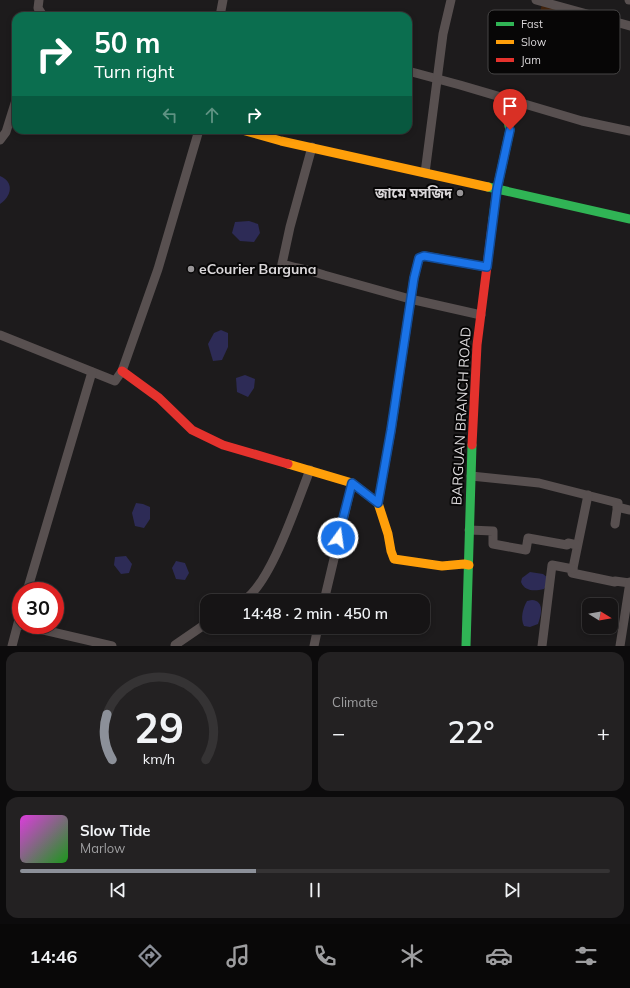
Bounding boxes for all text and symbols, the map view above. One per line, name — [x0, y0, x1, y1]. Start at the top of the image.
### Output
legend — [488, 10, 620, 74]
text: Fast — [521, 17, 543, 31]
text: 50 m — [94, 25, 160, 60]
icon: right — [28, 28, 80, 80]
text: Slow — [521, 35, 547, 49]
text: Jam — [521, 53, 541, 67]
text: Turn right — [94, 60, 174, 83]
pin — [493, 89, 527, 130]
icon: arrive — [499, 95, 521, 117]
icon: left — [159, 104, 181, 126]
icon: ahead — [201, 104, 223, 126]
icon: right — [243, 104, 265, 126]
place label: জামে মসজিদ — [374, 184, 453, 202]
marker: জামে মসজিদ — [455, 188, 465, 198]
place label: eCourier Barguna — [199, 260, 316, 278]
marker: eCourier Barguna — [186, 264, 196, 274]
street label: BARGUAN BRANCH ROAD — [447, 326, 475, 506]
position arrow — [317, 517, 359, 559]
speed limit sign: 30 — [12, 582, 64, 634]
north arrow — [582, 598, 618, 634]
map controls — [582, 598, 618, 634]
text: 14:48 · 2 min · 450 m — [242, 604, 388, 623]
text: Climate — [332, 694, 378, 710]
text: 29 — [134, 700, 184, 752]
text: 22° — [447, 713, 495, 751]
text: − — [332, 719, 345, 747]
text: + — [597, 719, 610, 747]
text: km/h — [143, 749, 175, 767]
text: Slow Tide — [80, 821, 150, 840]
text: Marlow — [80, 840, 125, 856]
icon: previous — [107, 879, 129, 901]
icon: pause — [304, 879, 326, 901]
icon: next — [501, 879, 523, 901]
icon: directions — [136, 942, 164, 970]
icon: music — [224, 942, 252, 970]
icon: phone — [311, 942, 339, 970]
icon: climate — [398, 942, 426, 970]
icon: car — [485, 942, 513, 970]
icon: filters — [572, 942, 600, 970]
text: 14:46 — [30, 945, 77, 968]

